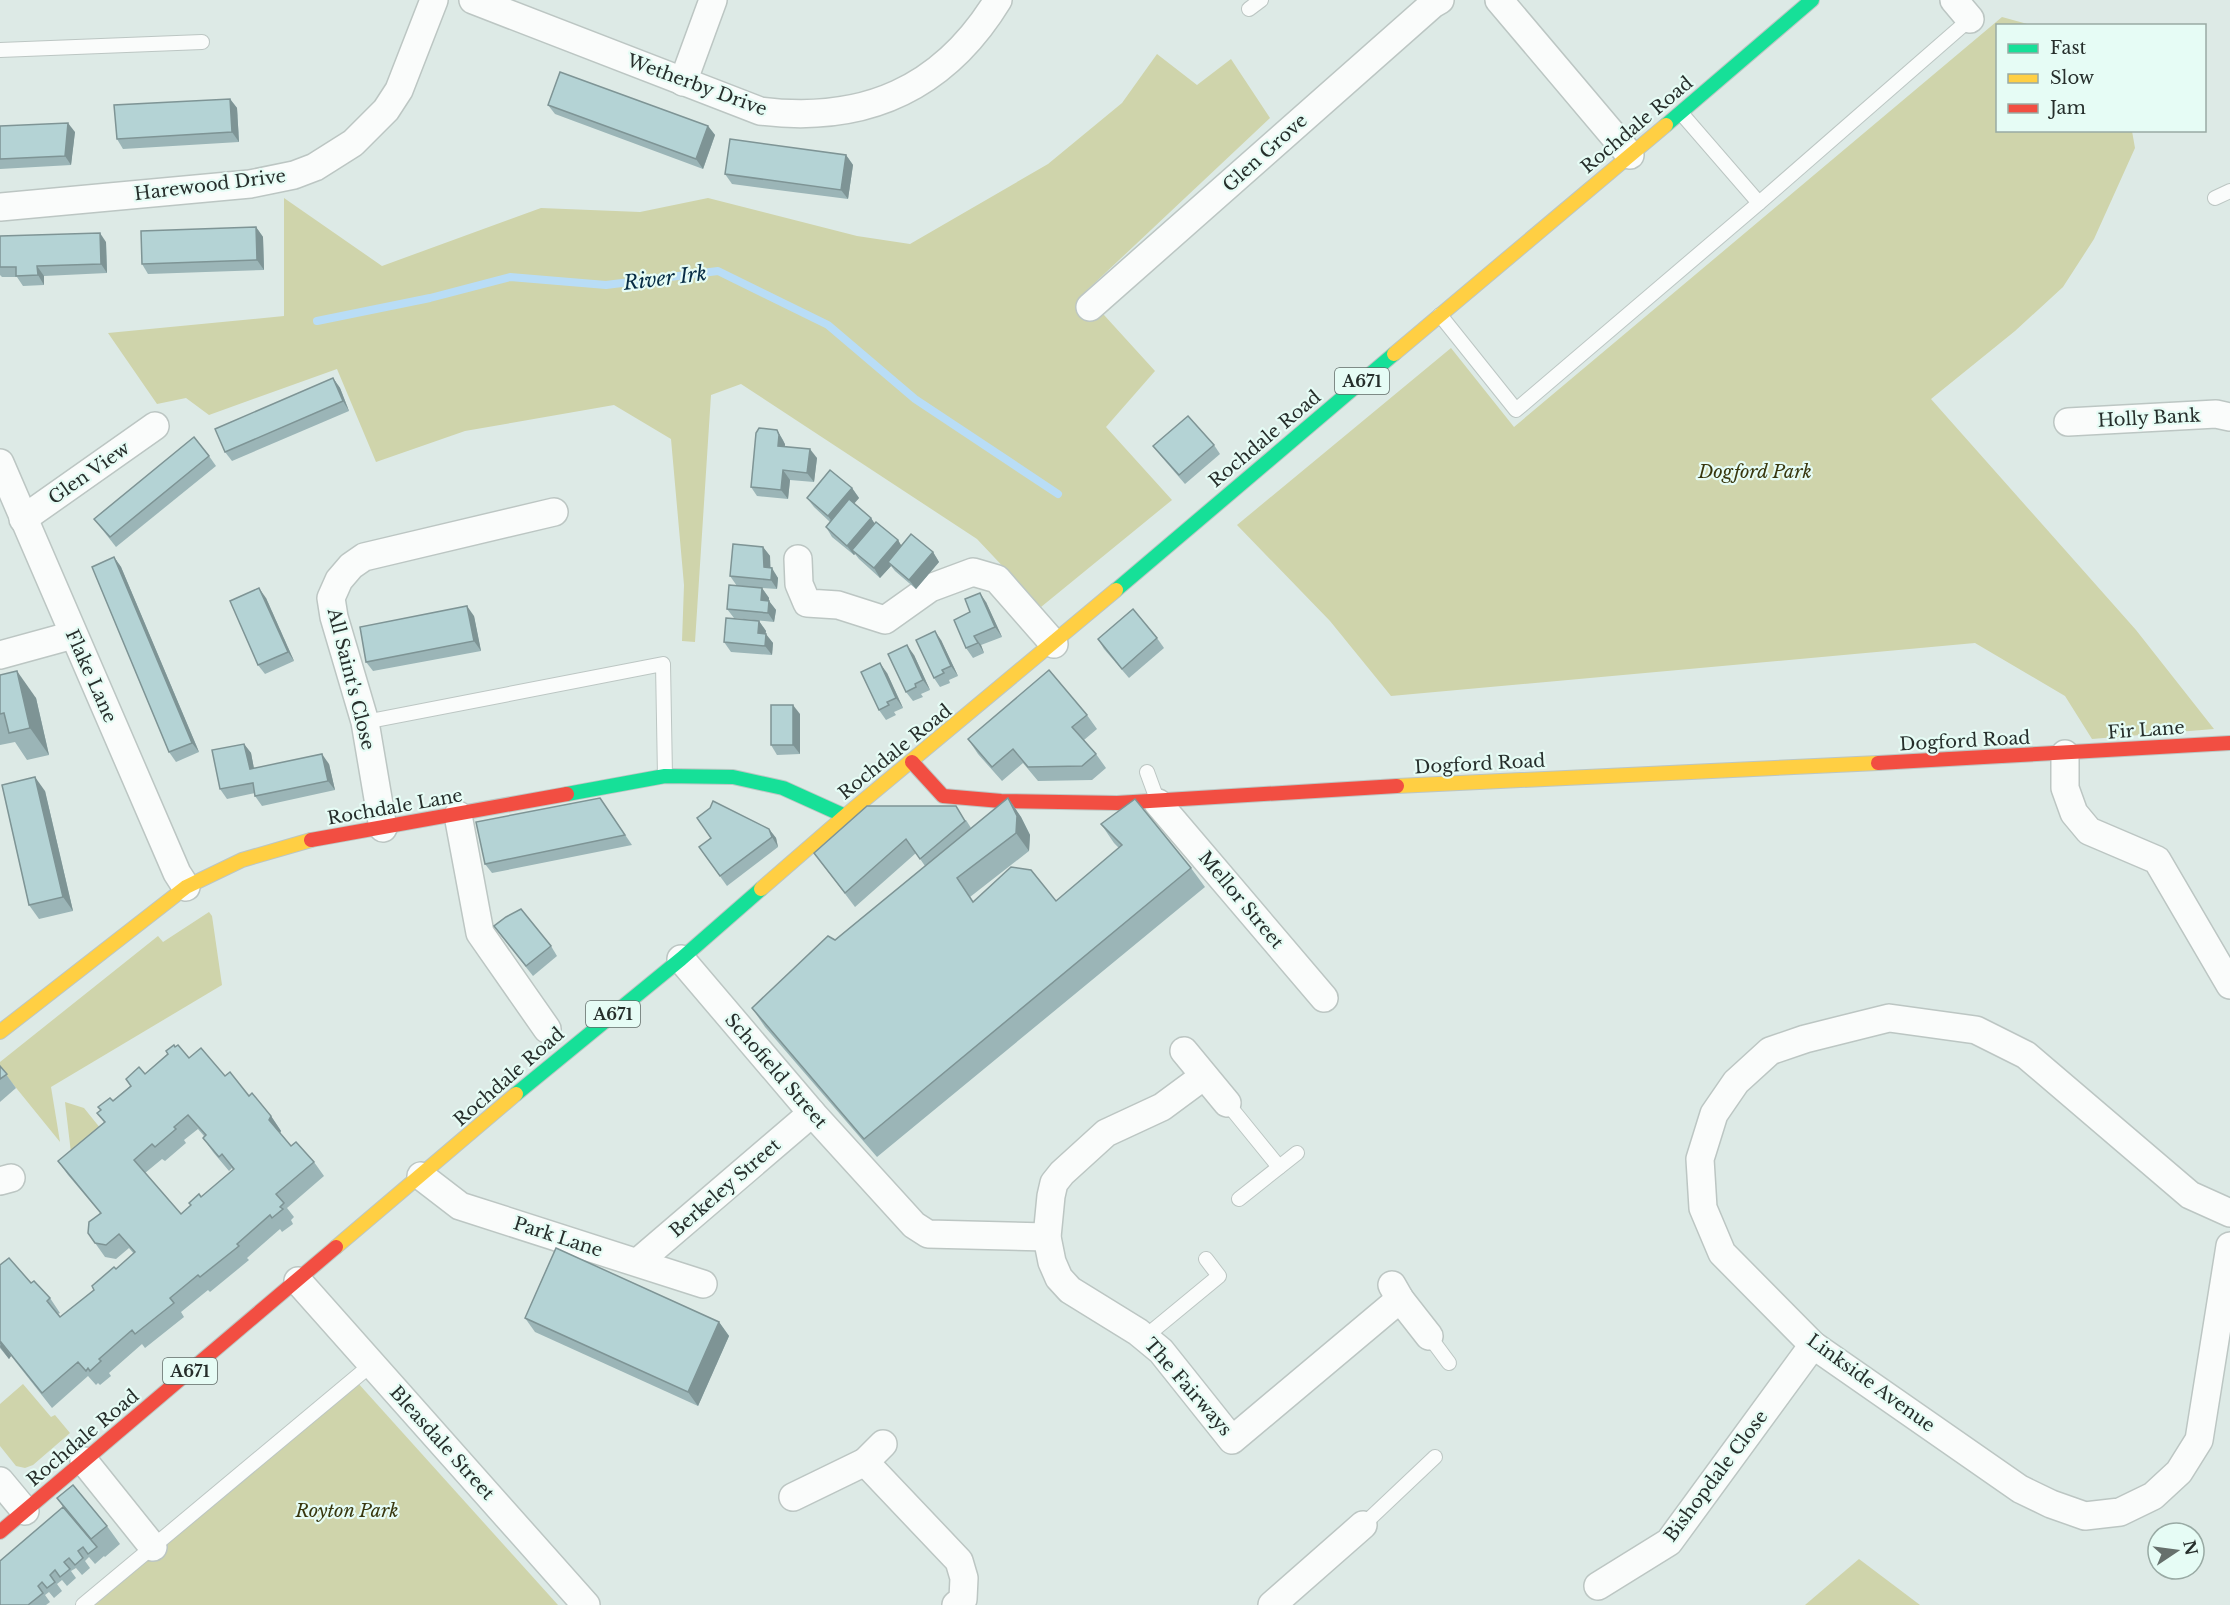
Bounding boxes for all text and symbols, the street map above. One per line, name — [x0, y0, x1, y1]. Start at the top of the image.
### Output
legend — [1996, 24, 2206, 132]
text: Fast — [2050, 37, 2087, 59]
street label: Wetherby Drive — [623, 49, 770, 121]
text: Slow — [2050, 67, 2095, 89]
street label: Rochdale Road — [1577, 72, 1697, 178]
text: Jam — [2048, 97, 2086, 119]
street label: Glen Grove — [1218, 109, 1312, 197]
street label: Harewood Drive — [133, 165, 287, 205]
water label: River Irk — [621, 261, 708, 295]
road number: A671 — [1335, 368, 1389, 394]
street label: Rochdale Road — [1205, 386, 1325, 492]
street label: Holly Bank — [2097, 404, 2201, 432]
street label: Glen View — [44, 437, 134, 509]
park label: Dogford Park — [1697, 461, 1812, 483]
street label: All Saint's Close — [323, 605, 379, 752]
street label: Flake Lane — [61, 626, 121, 726]
street label: Rochdale Road — [834, 700, 956, 804]
street label: Fir Lane — [2107, 716, 2185, 744]
street label: Dogford Road — [1899, 727, 2031, 755]
street label: Dogford Road — [1414, 750, 1546, 778]
street label: Rochdale Lane — [326, 784, 464, 830]
street label: Mellor Street — [1194, 847, 1288, 953]
road number: A671 — [586, 1001, 640, 1027]
street label: Schofield Street — [720, 1009, 832, 1133]
street label: Rochdale Road — [449, 1023, 569, 1131]
street label: Berkeley Street — [665, 1134, 785, 1242]
street label: Park Lane — [511, 1212, 605, 1262]
street label: Linkside Avenue — [1803, 1329, 1939, 1437]
street label: The Fairways — [1139, 1334, 1237, 1440]
road number: A671 — [163, 1358, 217, 1384]
street label: Bleasdale Street — [385, 1381, 499, 1505]
street label: Rochdale Road — [23, 1385, 143, 1491]
street label: Bishopdale Close — [1660, 1406, 1772, 1546]
park label: Royton Park — [295, 1500, 398, 1522]
north arrow — [2146, 1521, 2206, 1581]
text: N — [2179, 1538, 2202, 1557]

